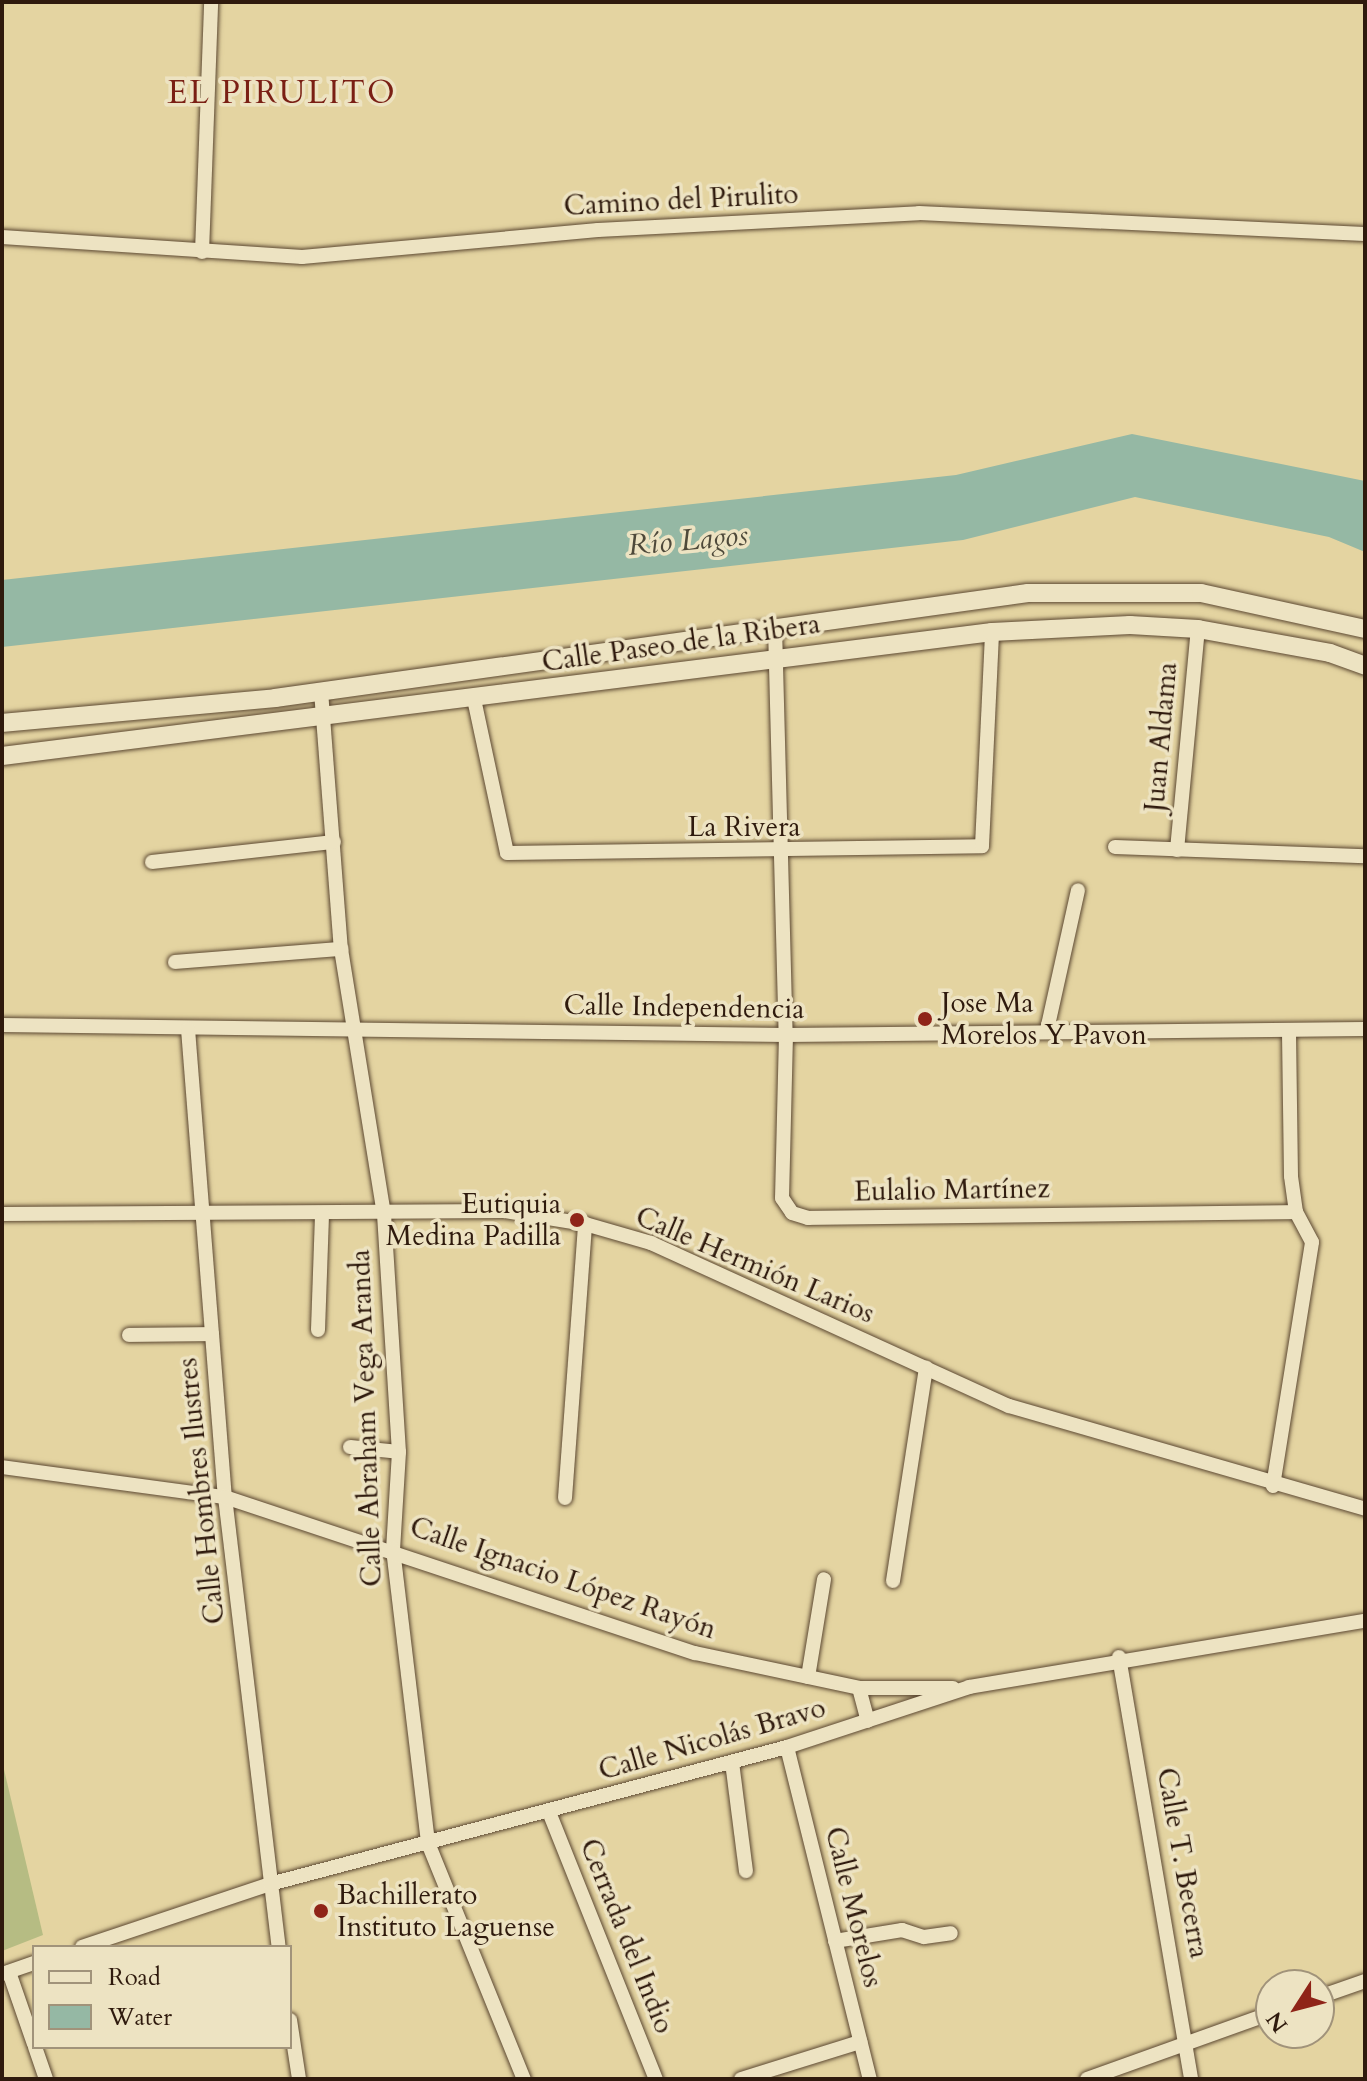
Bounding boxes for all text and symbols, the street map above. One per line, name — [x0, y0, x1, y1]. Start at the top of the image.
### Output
district label: EL PIRULITO — [167, 74, 397, 112]
street label: Camino del Pirulito — [563, 177, 799, 223]
water label: Río Lagos — [626, 518, 750, 564]
street label: Calle Paseo de la Ribera — [540, 607, 822, 679]
street label: Juan Aldama — [1138, 661, 1184, 813]
street label: La Rivera — [687, 810, 801, 844]
place label: Jose Ma Morelos Y Pavon — [941, 986, 1147, 1052]
street label: Calle Independencia — [563, 988, 805, 1026]
marker: Jose Ma Morelos Y Pavon — [916, 1010, 934, 1028]
street label: Eulalio Martínez — [854, 1171, 1050, 1209]
place label: Eutiquia Medina Padilla — [386, 1187, 561, 1253]
street label: Calle Hermión Larios — [631, 1200, 879, 1330]
marker: Eutiquia Medina Padilla — [568, 1211, 586, 1229]
street label: Calle Abraham Vega Aranda — [343, 1249, 389, 1587]
street label: Calle Hombres Ilustres — [170, 1356, 232, 1626]
street label: Calle Ignacio López Rayón — [405, 1510, 721, 1646]
street label: Calle Nicolás Bravo — [595, 1691, 829, 1787]
street label: Calle T. Becerra — [1150, 1765, 1216, 1961]
street label: Calle Morelos — [818, 1823, 890, 1991]
street label: Cerrada del Indio — [573, 1834, 681, 2038]
place label: Bachillerato Instituto Laguense — [337, 1878, 555, 1944]
marker: Bachillerato Instituto Laguense — [312, 1902, 330, 1920]
legend — [32, 1945, 292, 2049]
text: Road — [108, 1961, 161, 1994]
north arrow — [1255, 1969, 1335, 2049]
text: Water — [108, 2001, 172, 2034]
text: N — [1259, 2005, 1295, 2038]

